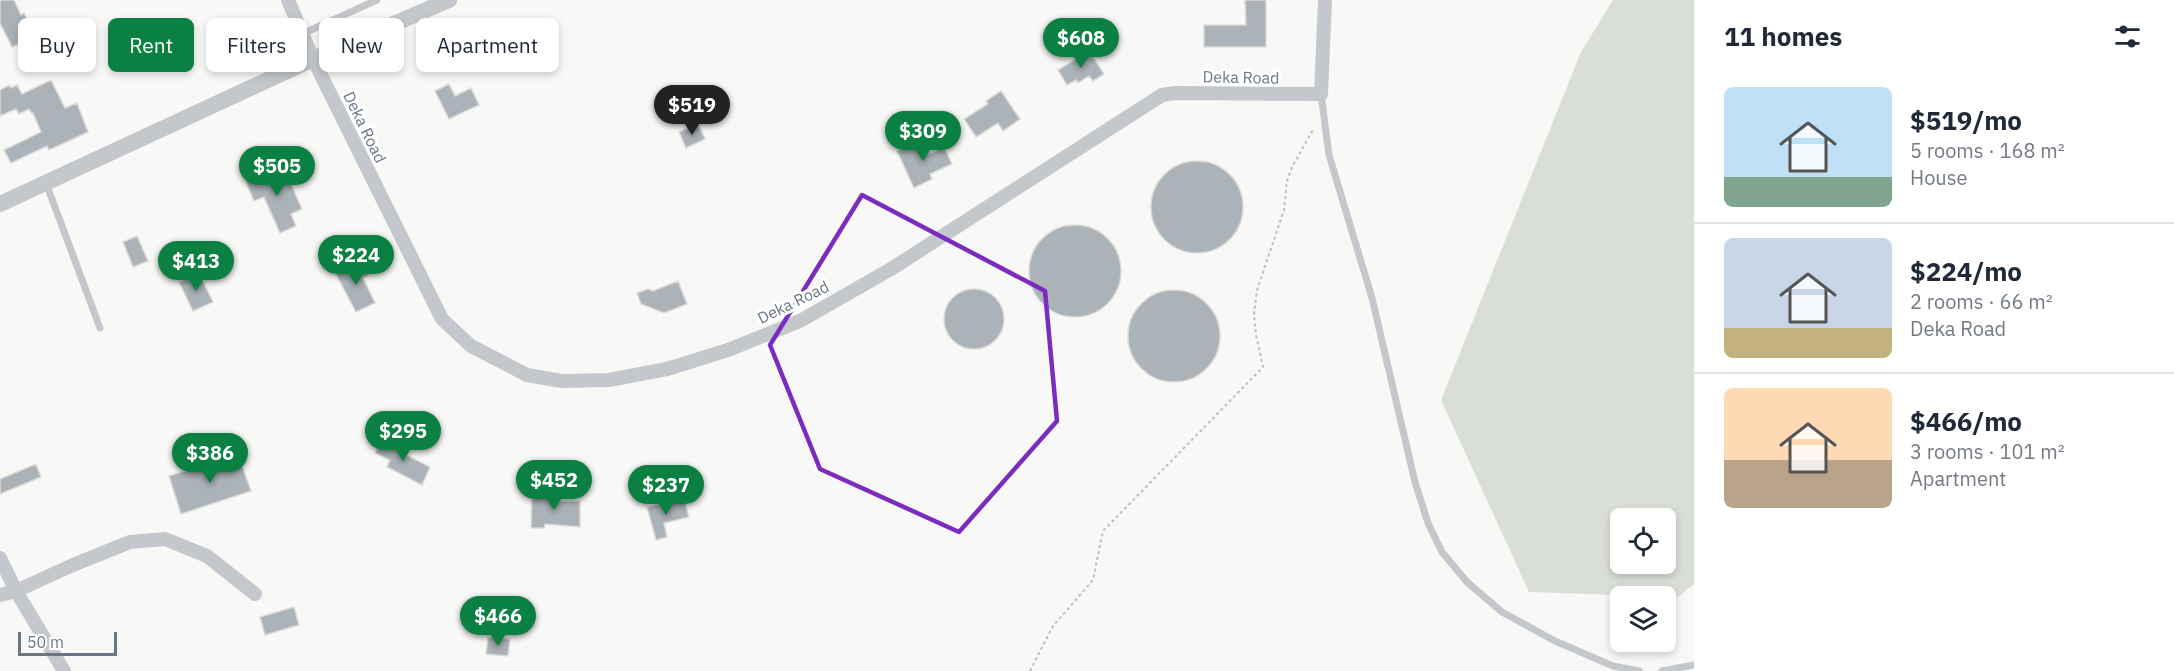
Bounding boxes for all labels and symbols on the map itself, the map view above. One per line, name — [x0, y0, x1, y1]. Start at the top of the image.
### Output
pin: $608 — [1045, 18, 1117, 69]
street label: Deka Road — [1202, 66, 1280, 88]
pin: $519 — [656, 85, 728, 136]
street label: Deka Road — [339, 88, 391, 166]
pin: $309 — [887, 111, 959, 162]
pin: $505 — [241, 146, 313, 197]
pin: $224 — [320, 235, 392, 286]
pin: $413 — [160, 241, 232, 292]
street label: Deka Road — [754, 276, 832, 328]
pin: $295 — [367, 411, 439, 462]
pin: $386 — [174, 433, 246, 484]
pin: $452 — [518, 460, 590, 511]
pin: $237 — [630, 465, 702, 516]
pin: $466 — [462, 596, 534, 647]
scale bar — [18, 629, 117, 656]

